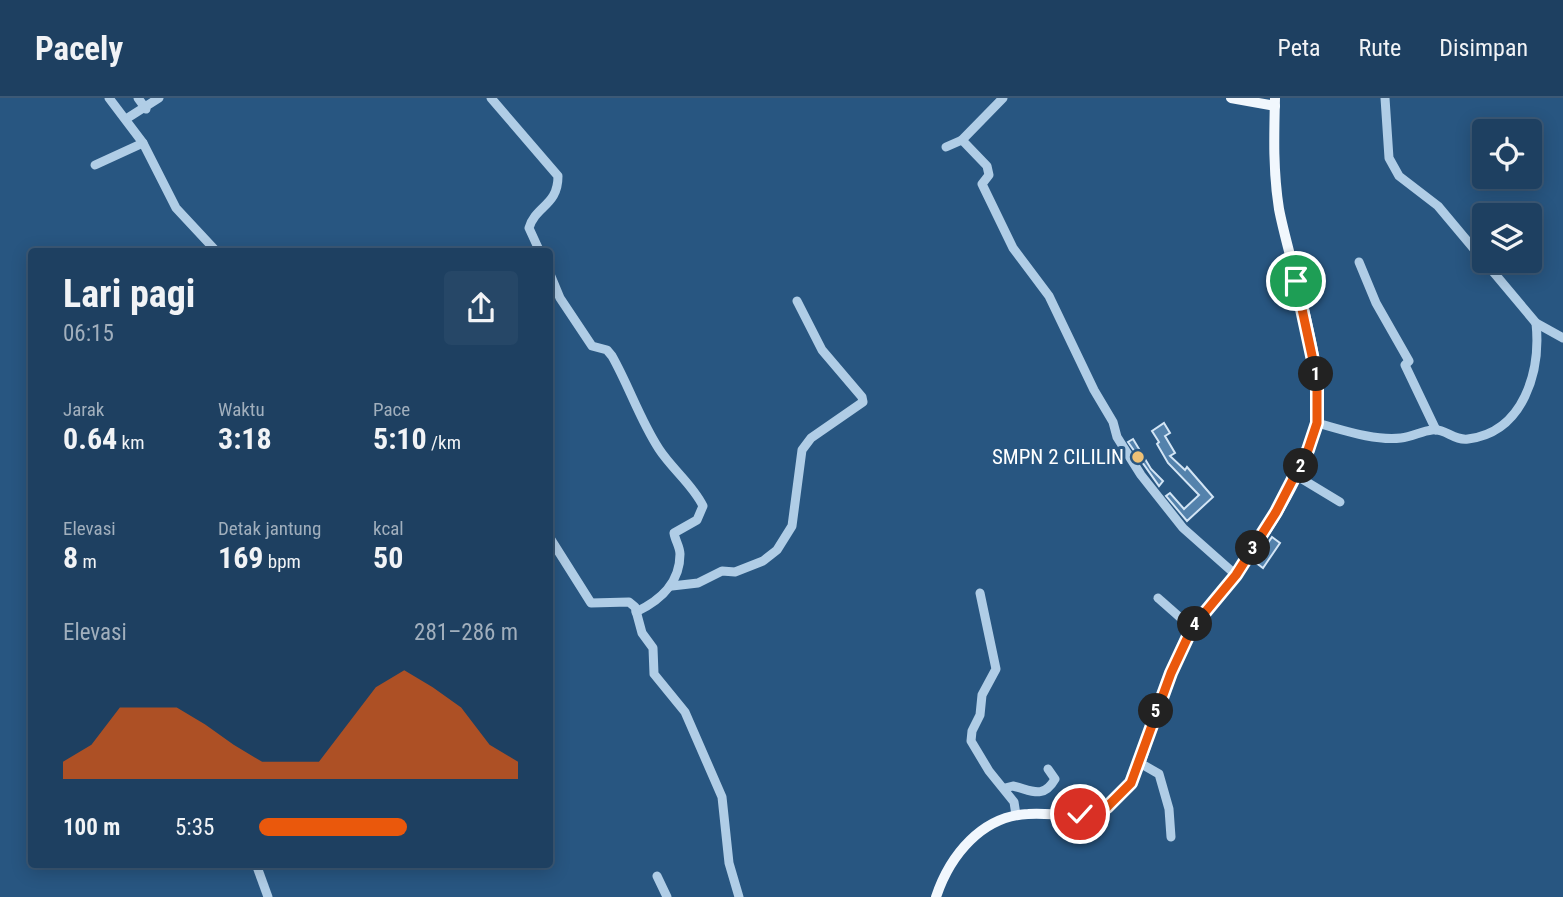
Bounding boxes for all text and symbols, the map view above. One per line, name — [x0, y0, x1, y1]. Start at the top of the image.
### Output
text: Pacely — [35, 29, 123, 68]
text: Peta — [1278, 34, 1321, 62]
text: Rute — [1359, 34, 1401, 62]
text: Disimpan — [1439, 34, 1528, 62]
map controls — [1472, 119, 1542, 273]
button: locate — [1472, 119, 1542, 189]
button: layers — [1472, 203, 1542, 273]
pin — [1266, 251, 1326, 311]
icon: arrive — [1277, 262, 1315, 300]
button: share — [444, 271, 518, 345]
text: Lari pagi — [63, 272, 195, 316]
text: 06:15 — [63, 320, 114, 347]
pin: 1 — [1298, 356, 1334, 392]
text: 1 — [1311, 362, 1320, 385]
text: Jarak — [63, 398, 104, 421]
text: Waktu — [218, 398, 265, 421]
text: Pace — [373, 398, 410, 421]
text: 0.64 — [63, 421, 117, 456]
text: 3:18 — [218, 421, 272, 456]
text: 5:10 — [373, 421, 427, 456]
text: km — [117, 431, 144, 454]
text: /km — [427, 431, 461, 454]
place label: SMPN 2 CILILIN — [992, 445, 1124, 469]
pin: 2 — [1284, 448, 1318, 484]
marker: SMPN 2 CILILIN — [1130, 449, 1146, 465]
text: 2 — [1296, 454, 1305, 477]
text: Elevasi — [63, 517, 116, 540]
text: Detak jantung — [218, 517, 321, 540]
text: kcal — [373, 517, 404, 540]
pin: 3 — [1236, 531, 1270, 566]
text: 3 — [1248, 536, 1257, 559]
text: 8 — [63, 540, 78, 575]
text: 169 — [218, 540, 263, 575]
text: 50 — [373, 540, 403, 575]
text: m — [78, 550, 97, 573]
text: bpm — [263, 550, 301, 573]
pin: 4 — [1178, 606, 1212, 642]
text: 4 — [1190, 612, 1199, 635]
text: Elevasi — [63, 619, 127, 646]
text: 281–286 m — [414, 619, 518, 646]
pin: 5 — [1138, 694, 1174, 728]
text: 5 — [1151, 699, 1160, 722]
pin — [1050, 784, 1110, 844]
icon: check — [1061, 795, 1099, 833]
text: 100 m — [63, 814, 120, 841]
text: 5:35 — [175, 814, 214, 841]

